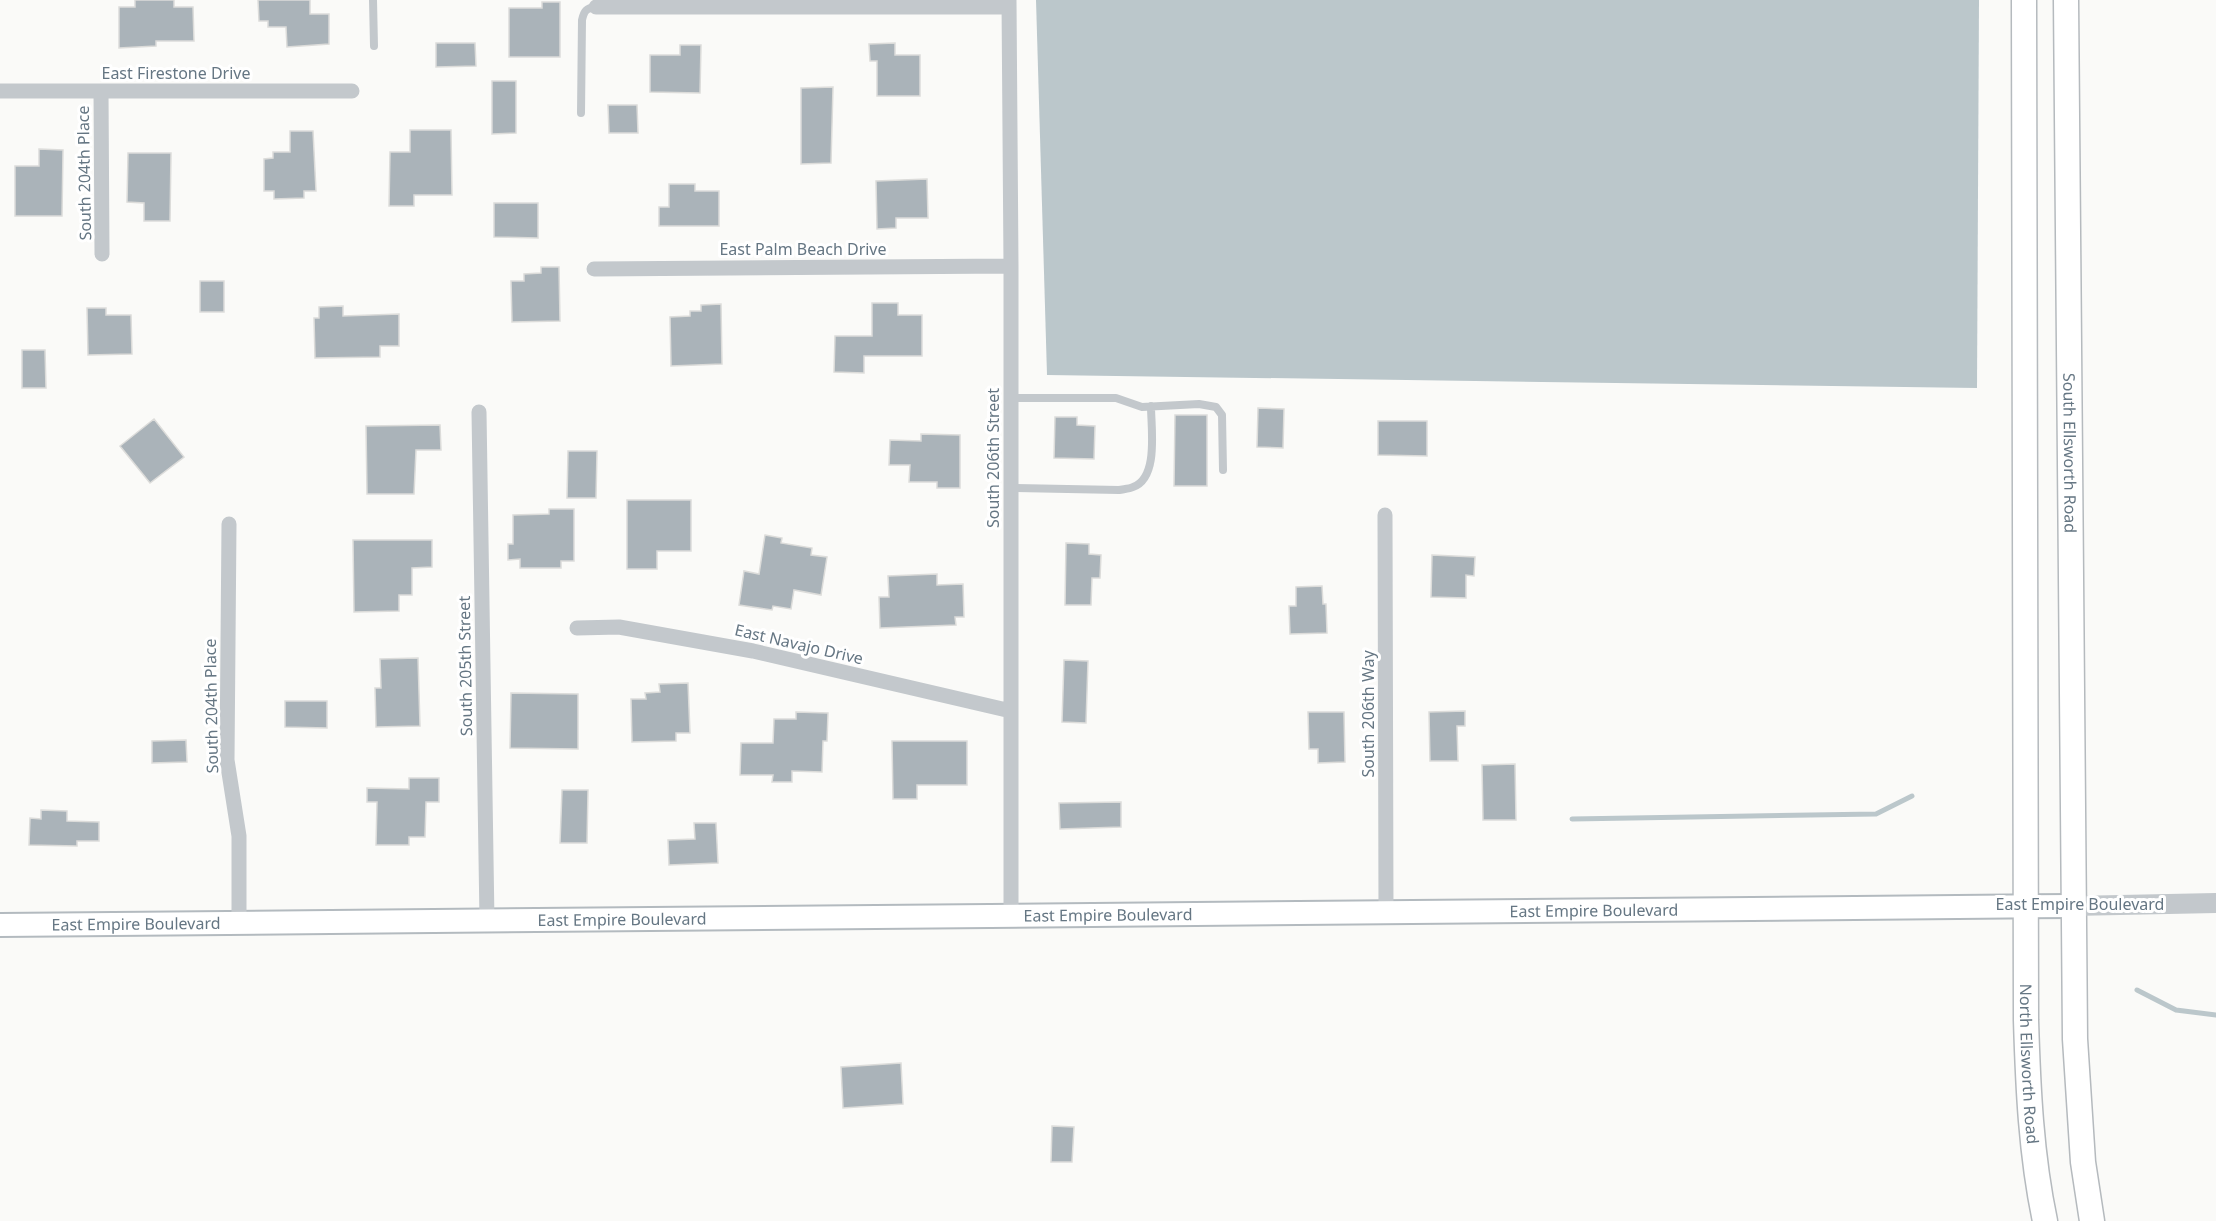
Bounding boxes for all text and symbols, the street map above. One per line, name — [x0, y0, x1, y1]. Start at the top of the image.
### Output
street label: East Firestone Drive — [102, 62, 250, 84]
street label: South 204th Place — [72, 105, 96, 241]
street label: East Palm Beach Drive — [719, 238, 887, 260]
street label: South Ellsworth Road — [2058, 373, 2082, 533]
street label: South 206th Street — [982, 388, 1004, 528]
street label: South 205th Street — [453, 596, 477, 736]
street label: East Navajo Drive — [733, 619, 865, 669]
street label: South 204th Place — [199, 638, 223, 774]
street label: South 206th Way — [1357, 650, 1379, 778]
street label: East Empire Boulevard — [1996, 893, 2164, 915]
street label: East Empire Boulevard — [1509, 899, 1679, 922]
street label: East Empire Boulevard — [1023, 903, 1193, 927]
street label: East Empire Boulevard — [537, 908, 707, 931]
street label: East Empire Boulevard — [51, 912, 221, 936]
street label: North Ellsworth Road — [2015, 984, 2044, 1145]

